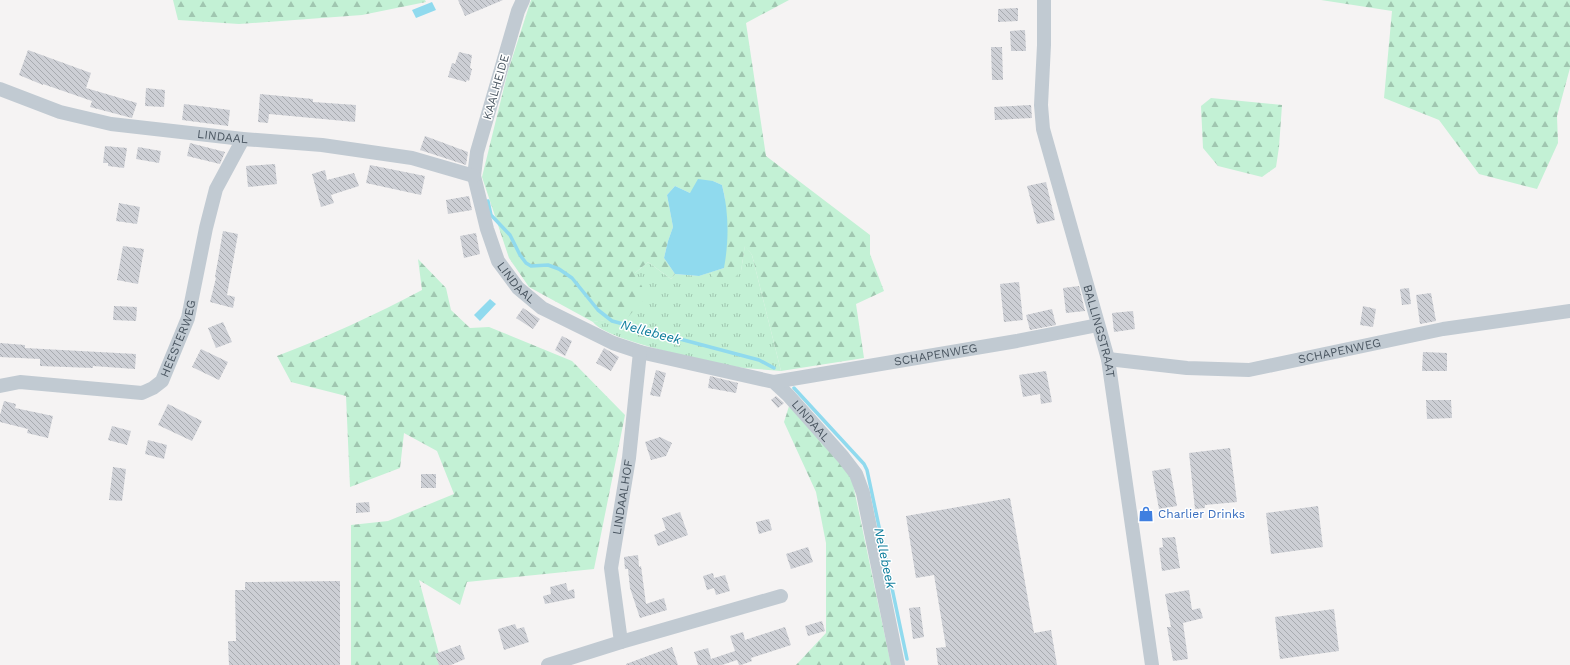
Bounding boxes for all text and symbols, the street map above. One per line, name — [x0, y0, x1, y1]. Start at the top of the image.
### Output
street label: KAALHEIDE — [480, 52, 512, 121]
street label: LINDAAL — [197, 127, 249, 146]
street label: LINDAAL — [494, 259, 538, 306]
street label: BALLINGSTRAAT — [1080, 283, 1118, 378]
street label: HEESTERWEG — [157, 299, 198, 379]
water label: Nellebeek — [619, 317, 684, 347]
street label: SCHAPENWEG — [1297, 335, 1382, 366]
street label: SCHAPENWEG — [893, 341, 978, 369]
street label: LINDAAL — [789, 397, 833, 445]
street label: LINDAALHOF — [610, 458, 636, 536]
shop icon: Charlier Drinks — [1137, 505, 1155, 523]
place label: Charlier Drinks — [1158, 507, 1245, 521]
water label: Nellebeek — [871, 526, 899, 591]

